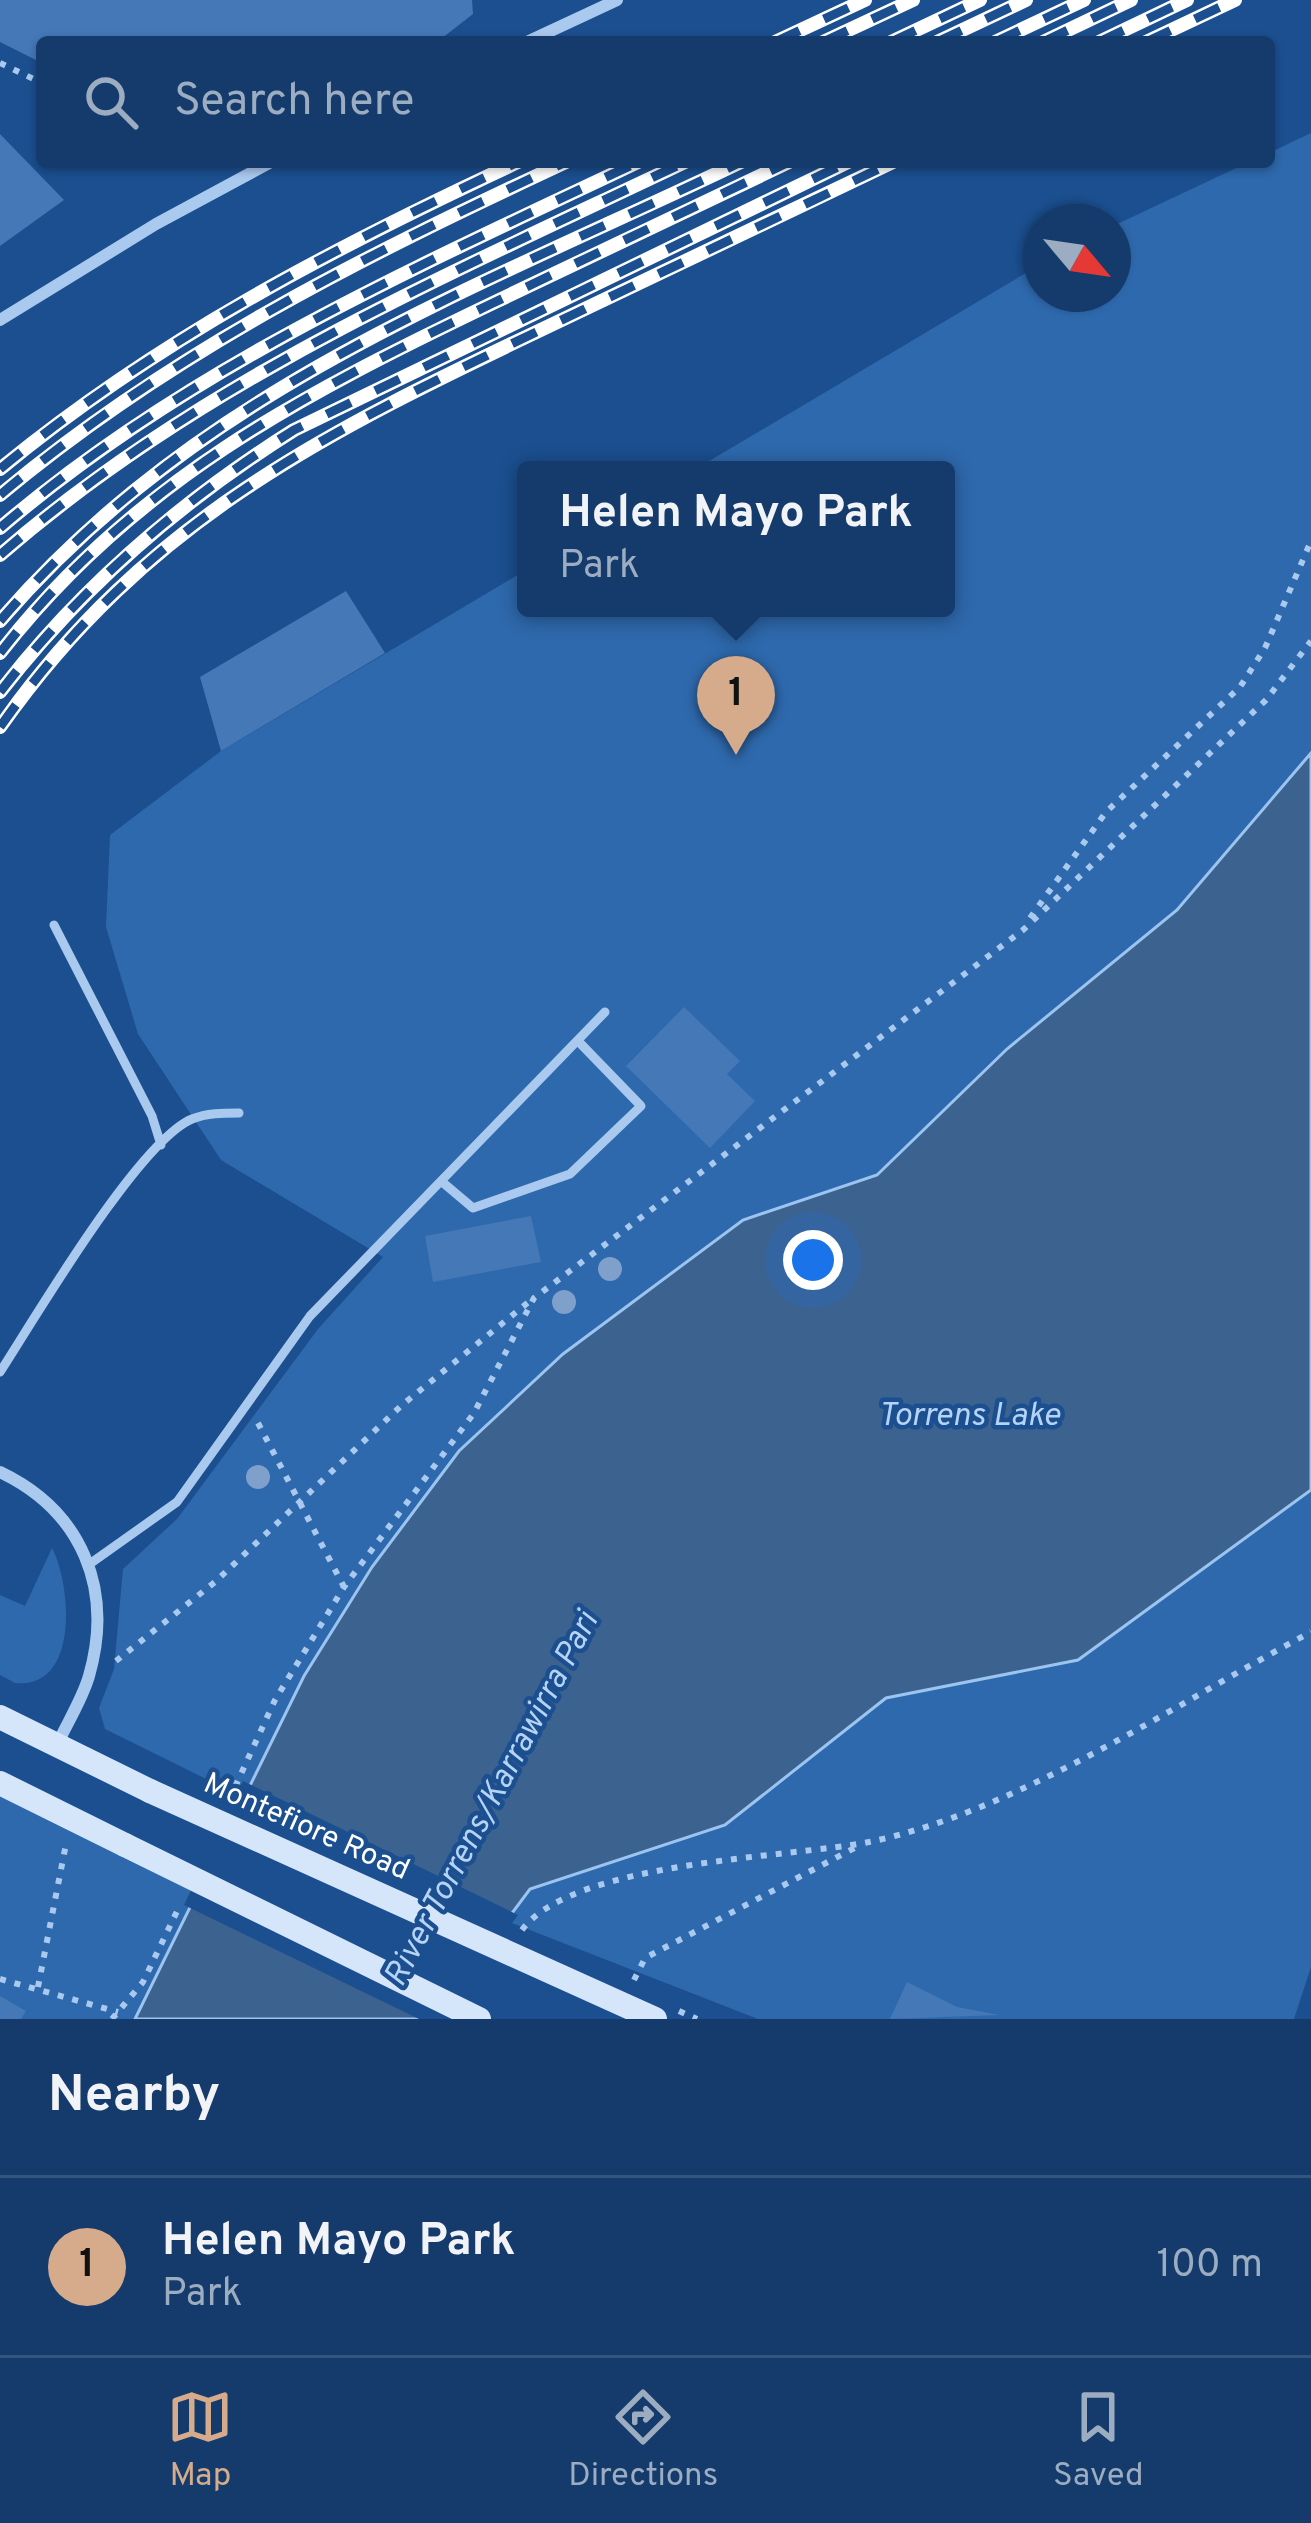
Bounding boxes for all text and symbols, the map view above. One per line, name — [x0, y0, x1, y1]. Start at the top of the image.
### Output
search box — [36, 36, 1275, 168]
icon: search — [78, 69, 144, 135]
text: Search here — [174, 74, 414, 131]
north arrow — [1023, 204, 1131, 312]
popup — [517, 461, 955, 617]
text: Helen Mayo Park — [559, 486, 913, 543]
text: Park — [559, 543, 640, 592]
pin: 1 — [697, 656, 775, 755]
your location — [783, 1230, 843, 1290]
water label: Torrens Lake — [878, 1396, 1061, 1438]
water label: River Torrens/Karrawirra Pari — [376, 1604, 611, 1995]
street label: Montefiore Road — [197, 1766, 415, 1890]
text: Nearby — [48, 2065, 220, 2130]
text: Helen Mayo Park — [162, 2214, 515, 2271]
text: 1 — [79, 2242, 95, 2291]
text: 100 m — [1156, 2242, 1263, 2291]
text: Park — [162, 2271, 243, 2320]
tab: Map — [167, 2384, 233, 2498]
tab: Directions — [568, 2384, 718, 2498]
tab: Saved — [1053, 2384, 1144, 2498]

